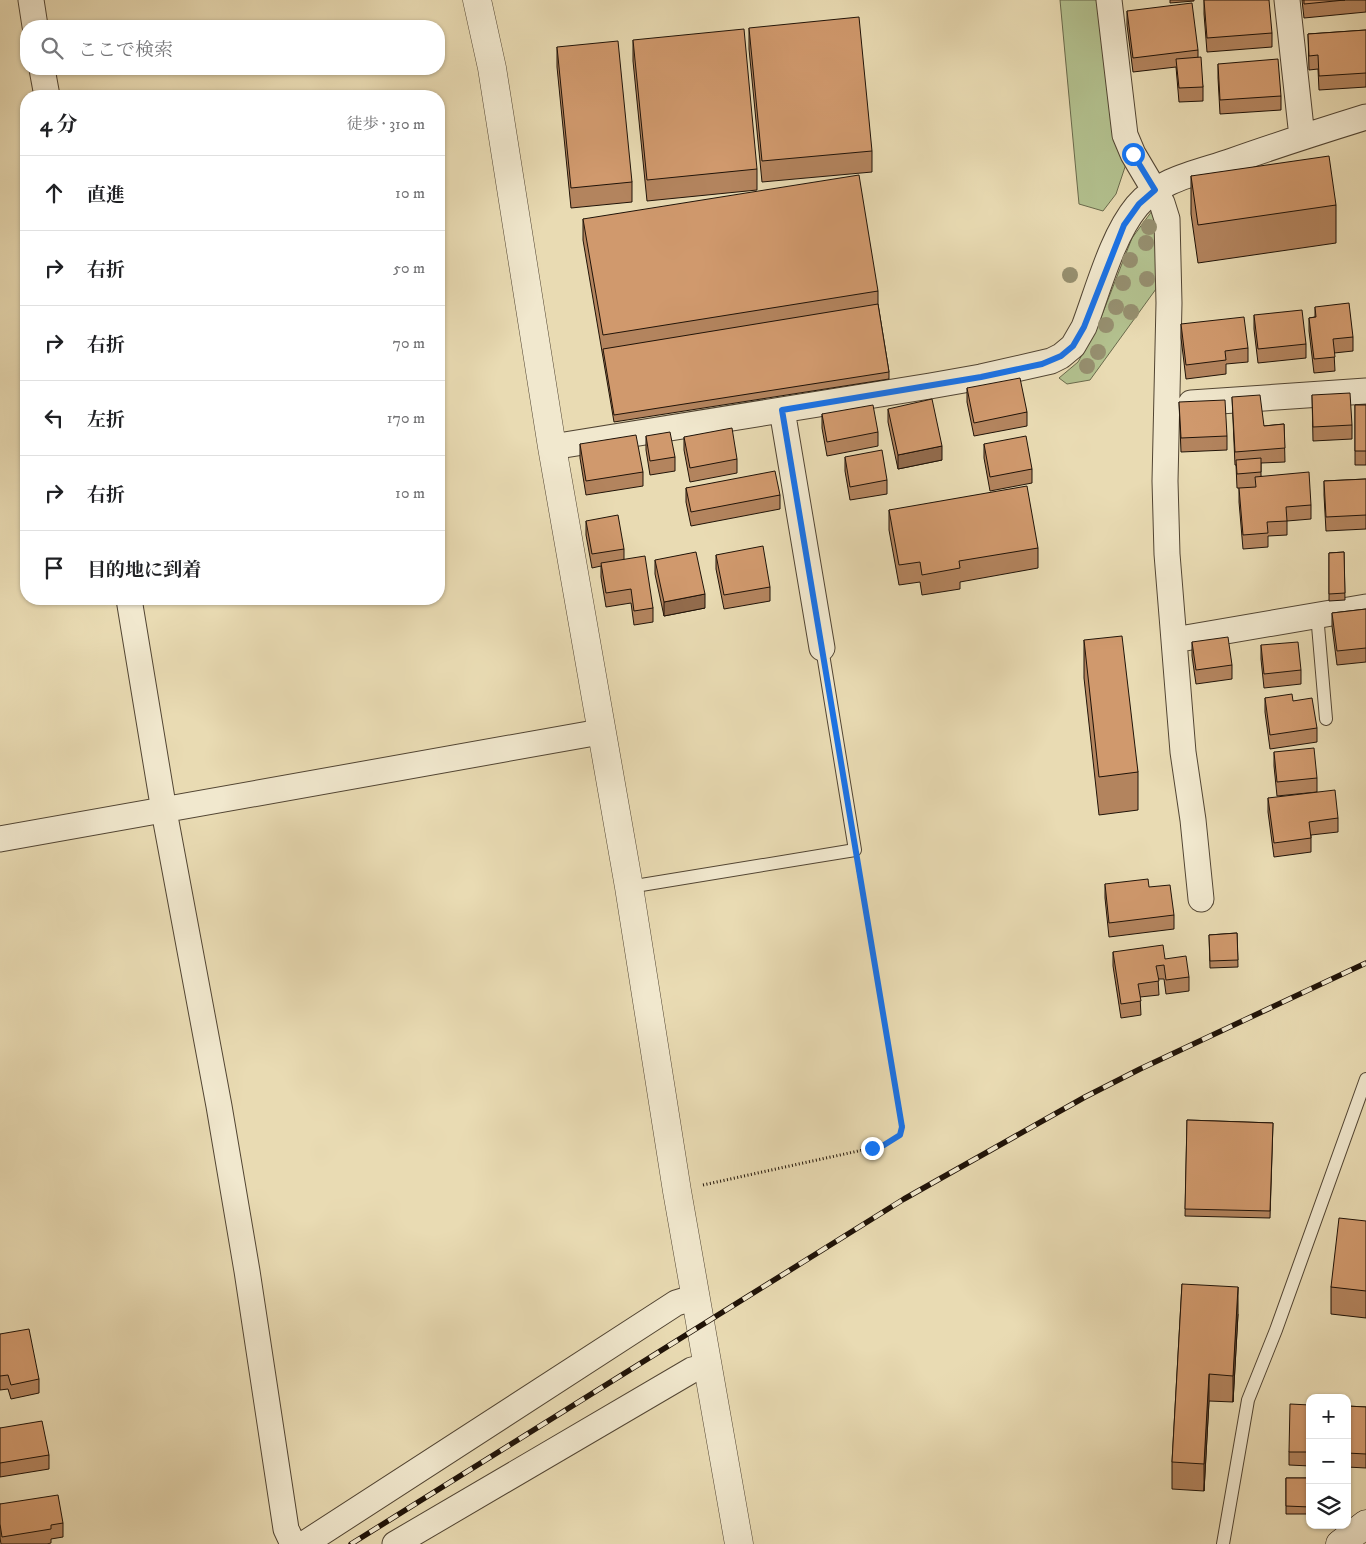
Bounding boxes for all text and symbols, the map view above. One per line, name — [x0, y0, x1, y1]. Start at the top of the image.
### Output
search box — [20, 20, 445, 75]
icon: search — [38, 34, 66, 62]
text: ここで検索 — [78, 39, 173, 62]
text: 4 分 — [40, 112, 78, 138]
text: 徒歩 · 310 m — [346, 114, 425, 134]
route start — [1122, 143, 1145, 166]
icon: ahead — [40, 179, 68, 207]
text: 10 m — [395, 183, 425, 203]
text: 直進 — [87, 184, 125, 207]
icon: right — [40, 254, 68, 282]
text: 50 m — [393, 258, 425, 278]
text: 右折 — [87, 259, 125, 282]
icon: right — [40, 329, 68, 357]
text: 70 m — [393, 333, 425, 353]
text: 右折 — [87, 334, 125, 357]
icon: left — [40, 404, 68, 432]
text: 170 m — [387, 408, 425, 428]
text: 左折 — [87, 409, 125, 432]
icon: right — [40, 479, 68, 507]
text: 10 m — [395, 483, 425, 503]
text: 右折 — [87, 484, 125, 507]
icon: arrive — [40, 554, 68, 582]
text: 目的地に到着 — [87, 559, 201, 582]
route end — [861, 1137, 884, 1160]
map controls — [1306, 1394, 1351, 1529]
button: + — [1306, 1394, 1351, 1439]
button: − — [1306, 1439, 1351, 1484]
button: layers — [1306, 1484, 1351, 1529]

